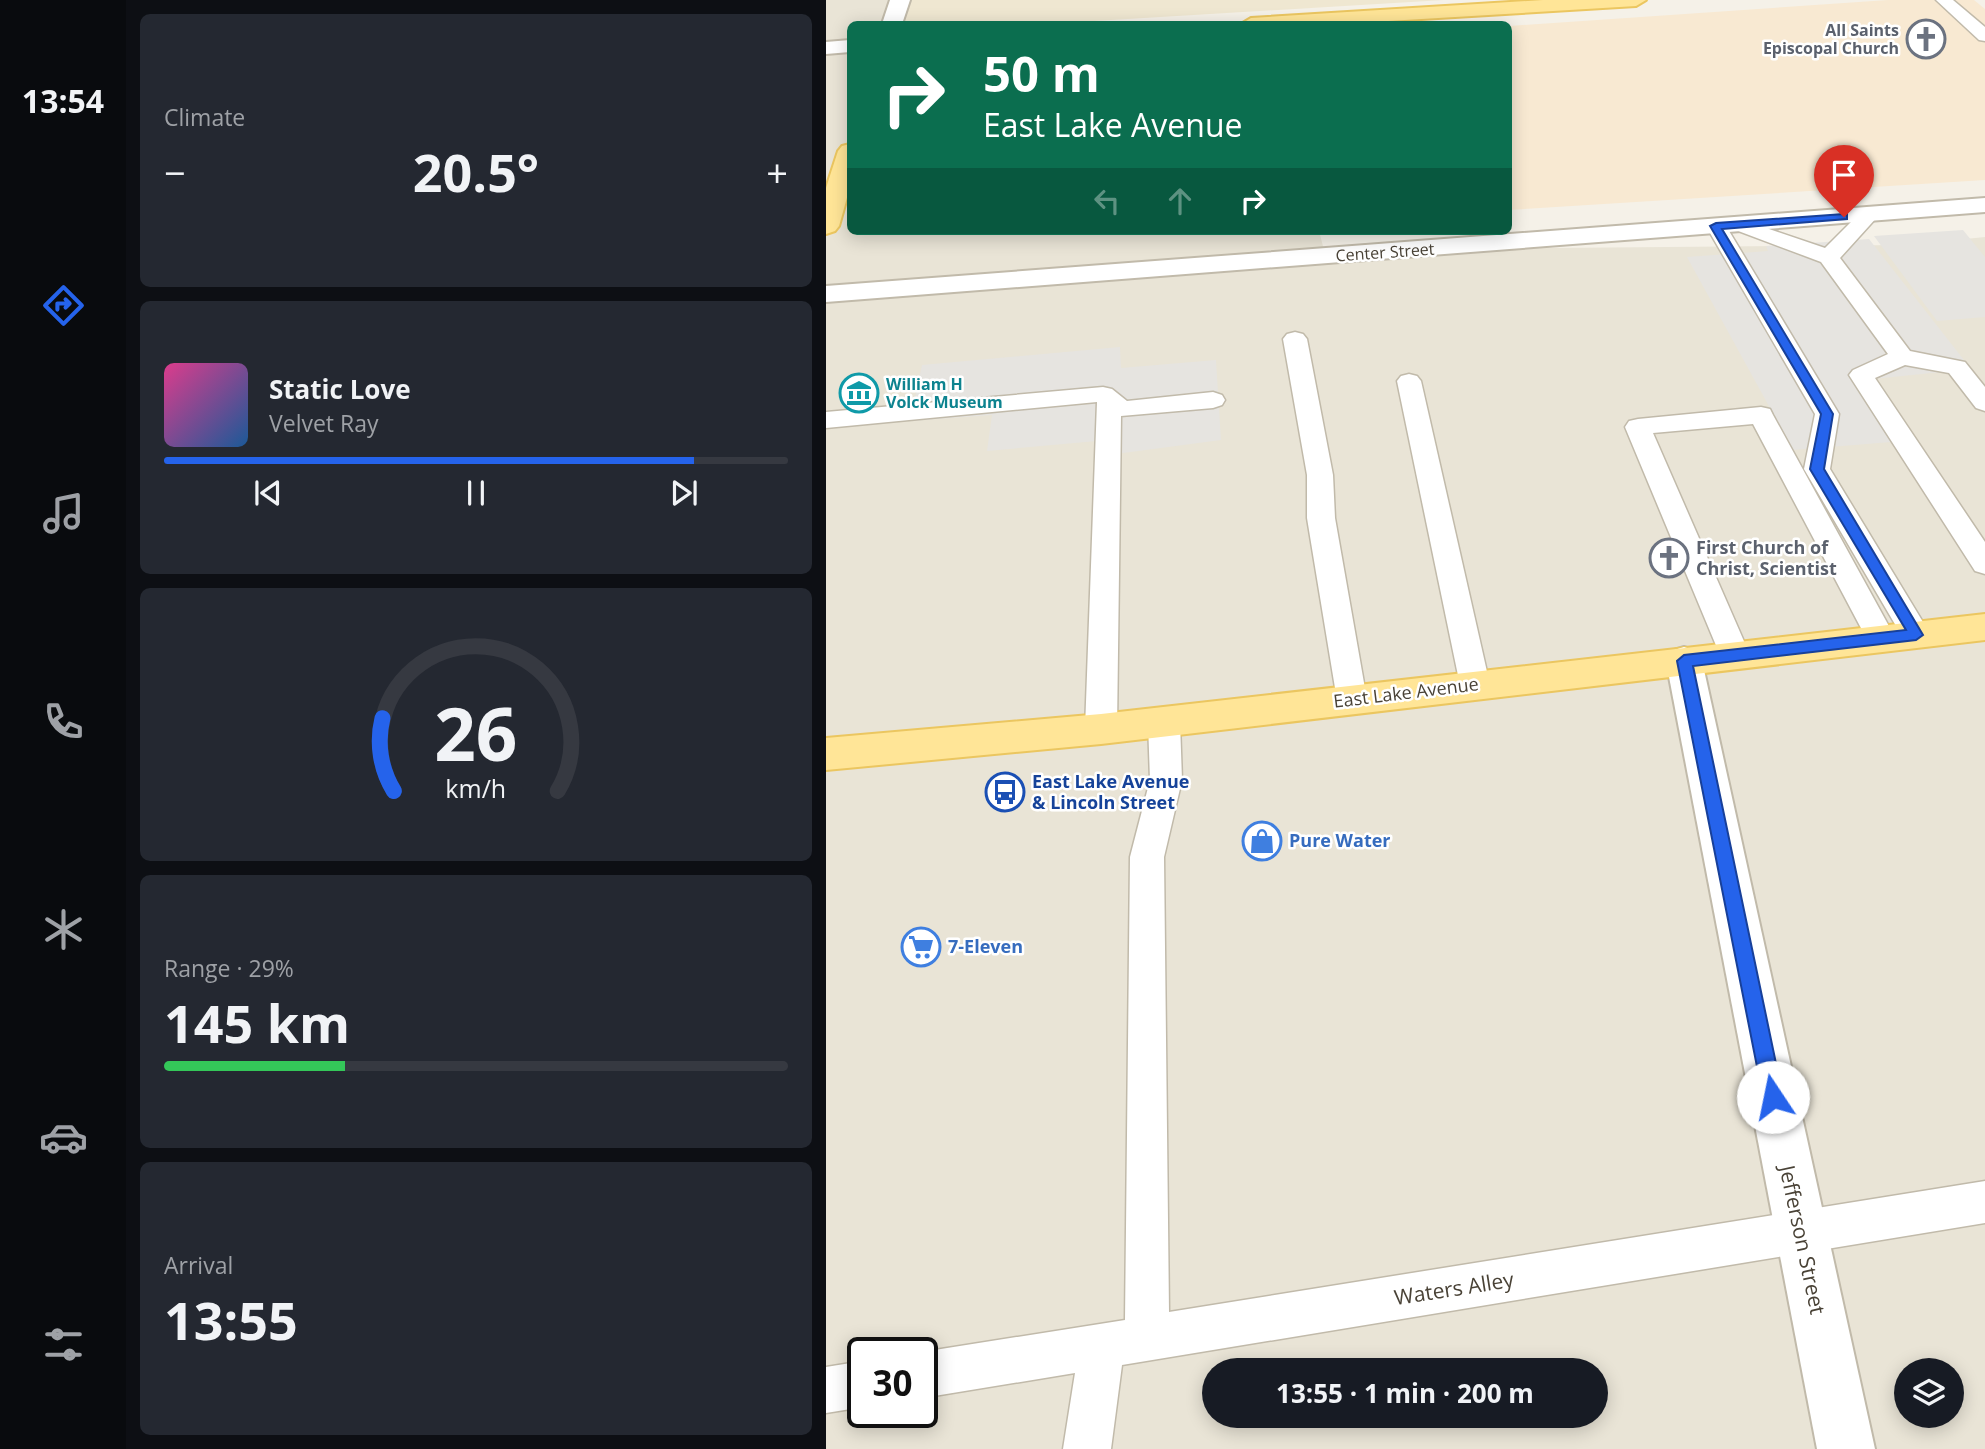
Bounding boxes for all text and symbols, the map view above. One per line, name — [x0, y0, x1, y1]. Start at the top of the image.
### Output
church icon: All Saints Episcopal Church — [1905, 18, 1947, 60]
place label: All Saints Episcopal Church — [1763, 19, 1899, 59]
text: 50 m — [983, 40, 1100, 106]
icon: right — [868, 49, 959, 140]
text: 13:54 — [22, 79, 104, 122]
text: Climate — [164, 101, 245, 133]
text: East Lake Avenue — [983, 103, 1243, 146]
text: 20.5° — [413, 136, 539, 207]
pin — [1814, 145, 1874, 217]
text: − — [164, 146, 186, 198]
text: + — [766, 146, 788, 198]
icon: arrive — [1825, 156, 1863, 194]
icon: left — [1088, 182, 1126, 220]
icon: ahead — [1161, 182, 1199, 220]
icon: right — [1234, 182, 1272, 220]
street label: Center Street — [1335, 238, 1435, 266]
icon: directions — [39, 281, 88, 330]
text: Static Love — [269, 371, 411, 407]
museum icon: William H Volck Museum — [838, 372, 880, 414]
place label: William H Volck Museum — [886, 373, 1003, 413]
text: Velvet Ray — [269, 407, 379, 439]
icon: previous — [249, 474, 287, 512]
icon: pause — [457, 474, 495, 512]
icon: next — [665, 474, 703, 512]
icon: music — [39, 489, 88, 538]
place label: First Church of Christ, Scientist — [1696, 535, 1837, 580]
church icon: First Church of Christ, Scientist — [1648, 537, 1690, 579]
street label: East Lake Avenue — [1332, 671, 1480, 713]
text: 26 — [434, 683, 518, 782]
icon: phone — [39, 697, 88, 746]
place label: East Lake Avenue & Lincoln Street — [1032, 769, 1190, 814]
text: km/h — [446, 770, 506, 804]
bus stop icon: East Lake Avenue & Lincoln Street — [984, 771, 1026, 813]
shop icon: Pure Water — [1241, 820, 1283, 862]
place label: Pure Water — [1289, 828, 1391, 852]
icon: climate — [39, 905, 88, 954]
supermarket icon: 7-Eleven — [900, 926, 942, 968]
place label: 7-Eleven — [948, 934, 1023, 958]
text: Range · 29% — [164, 952, 294, 984]
text: 145 km — [164, 987, 350, 1058]
position arrow — [1736, 1060, 1810, 1134]
icon: car — [39, 1113, 88, 1162]
street label: Jefferson Street — [1773, 1161, 1832, 1317]
text: Arrival — [164, 1249, 233, 1281]
street label: Waters Alley — [1392, 1265, 1516, 1311]
text: 13:55 — [164, 1284, 298, 1355]
icon: filters — [39, 1320, 88, 1369]
speed limit sign: 30 — [847, 1337, 938, 1428]
map controls — [1894, 1358, 1964, 1428]
button: layers — [1894, 1358, 1964, 1428]
text: 13:55 · 1 min · 200 m — [1276, 1375, 1534, 1411]

